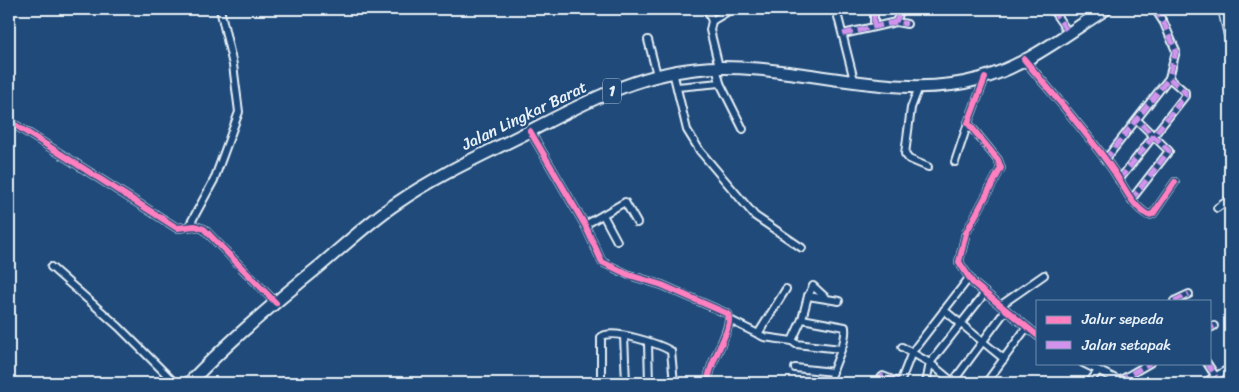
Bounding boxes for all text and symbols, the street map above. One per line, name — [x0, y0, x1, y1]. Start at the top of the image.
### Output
street label: Jalan Lingkar Barat — [456, 73, 592, 159]
road number: 1 — [603, 78, 621, 104]
legend — [1036, 300, 1212, 364]
text: Jalur sepeda — [1081, 306, 1164, 332]
text: Jalan setapak — [1081, 332, 1171, 358]

